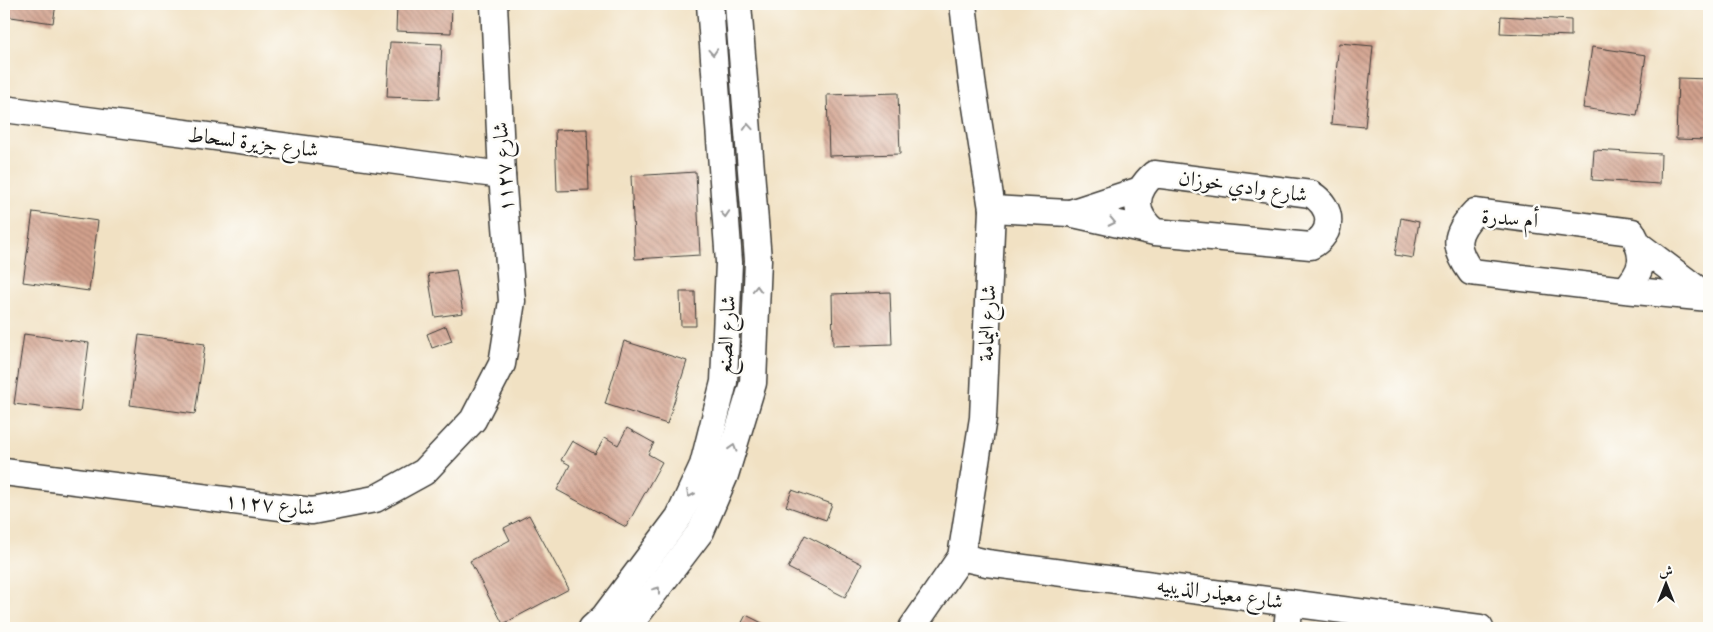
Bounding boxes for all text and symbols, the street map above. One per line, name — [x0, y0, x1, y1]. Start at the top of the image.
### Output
one-way arrow — [708, 49, 719, 57]
street label: شارع ١١٢٧ — [488, 121, 524, 213]
street label: شارع جزيرة لسحاط — [185, 122, 320, 168]
one-way arrow — [742, 122, 753, 130]
street label: شارع وادي خوزان — [1176, 165, 1309, 213]
street label: أم سدرة — [1480, 201, 1540, 238]
one-way arrow — [720, 211, 731, 219]
one-way arrow — [1107, 217, 1116, 227]
street label: شارع اليمامة — [974, 284, 1006, 362]
one-way arrow — [752, 285, 762, 292]
street label: شارع الصنع — [712, 295, 747, 376]
one-way arrow — [728, 445, 738, 453]
street label: شارع ١١٢٧ — [224, 488, 316, 526]
one-way arrow — [685, 489, 696, 498]
north arrow — [1640, 560, 1690, 610]
text: ش — [1659, 563, 1673, 581]
street label: شارع معيذر الذيبيه — [1154, 572, 1285, 620]
one-way arrow — [651, 587, 659, 596]

